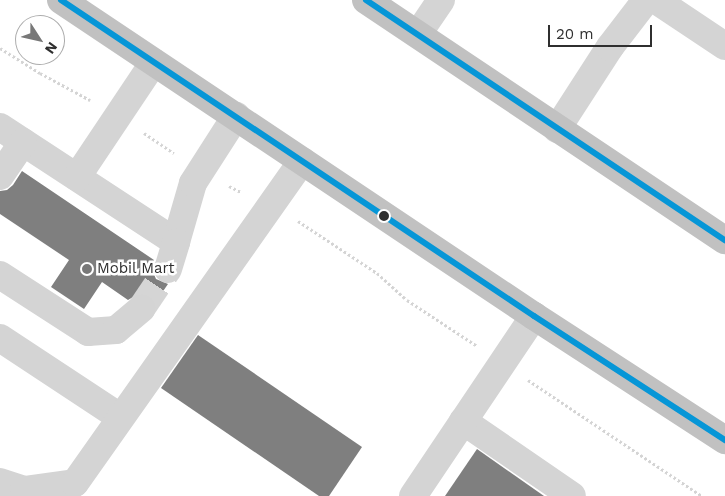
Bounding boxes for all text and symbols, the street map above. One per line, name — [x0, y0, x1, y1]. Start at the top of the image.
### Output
north arrow — [15, 15, 65, 65]
scale bar — [550, 15, 654, 47]
text: 20 m — [556, 25, 594, 43]
text: N — [42, 39, 61, 57]
unlabelled marker — [379, 211, 389, 221]
place label: Mobil Mart — [97, 260, 175, 278]
marker: Mobil Mart — [81, 263, 93, 275]

